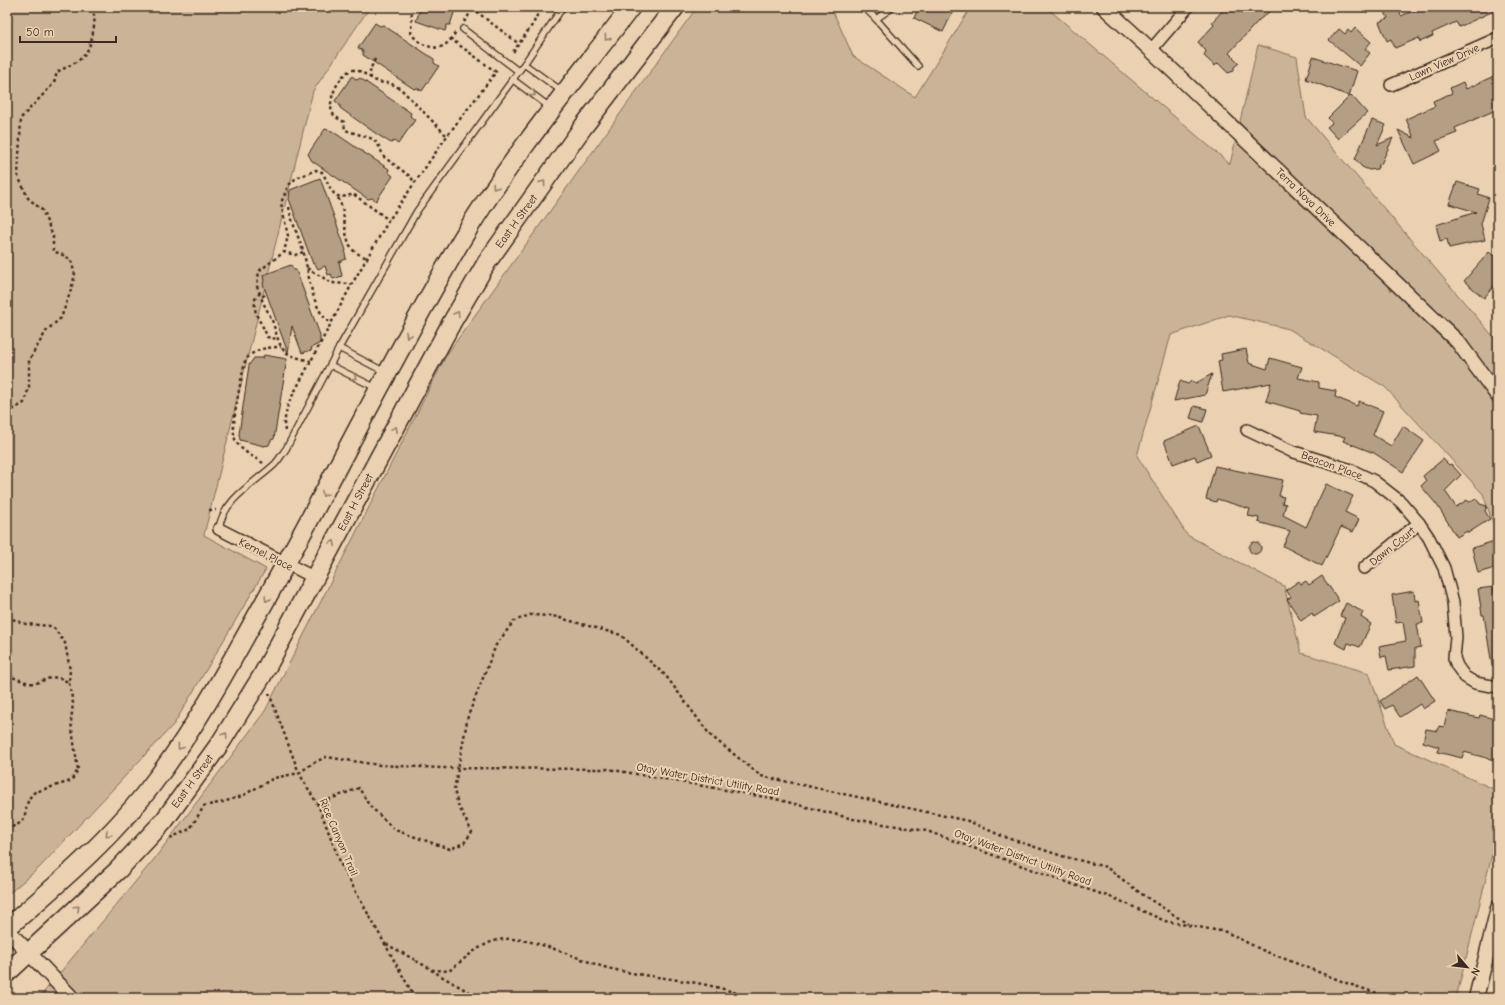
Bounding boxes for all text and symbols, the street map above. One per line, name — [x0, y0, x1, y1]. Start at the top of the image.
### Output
scale bar — [20, 18, 116, 44]
text: 50 m — [26, 25, 54, 39]
one-way arrow — [605, 34, 612, 41]
street label: Lawn View Drive — [1407, 41, 1482, 84]
one-way arrow — [528, 90, 535, 97]
street label: Terra Nova Drive — [1273, 165, 1339, 230]
one-way arrow — [538, 180, 545, 187]
one-way arrow — [493, 183, 500, 190]
street label: East H Street — [493, 191, 541, 251]
one-way arrow — [452, 311, 459, 318]
one-way arrow — [405, 331, 412, 338]
one-way arrow — [350, 372, 357, 380]
one-way arrow — [390, 426, 397, 433]
street label: Beacon Place — [1300, 448, 1365, 483]
street label: East H Street — [335, 471, 376, 533]
one-way arrow — [321, 490, 328, 497]
street label: Dawn Court — [1367, 524, 1418, 569]
street label: Kernel Place — [237, 535, 295, 574]
one-way arrow — [328, 540, 336, 547]
one-way arrow — [265, 595, 272, 602]
one-way arrow — [221, 732, 228, 739]
one-way arrow — [178, 742, 185, 749]
street label: East H Street — [169, 751, 217, 811]
street label: Otay Water District Utility Road — [635, 761, 780, 798]
street label: Rice Canyon Trail — [316, 797, 361, 878]
street label: Otay Water District Utility Road — [953, 827, 1093, 888]
one-way arrow — [105, 829, 113, 837]
one-way arrow — [72, 905, 80, 912]
north arrow — [1447, 947, 1487, 987]
text: N — [1468, 965, 1483, 978]

